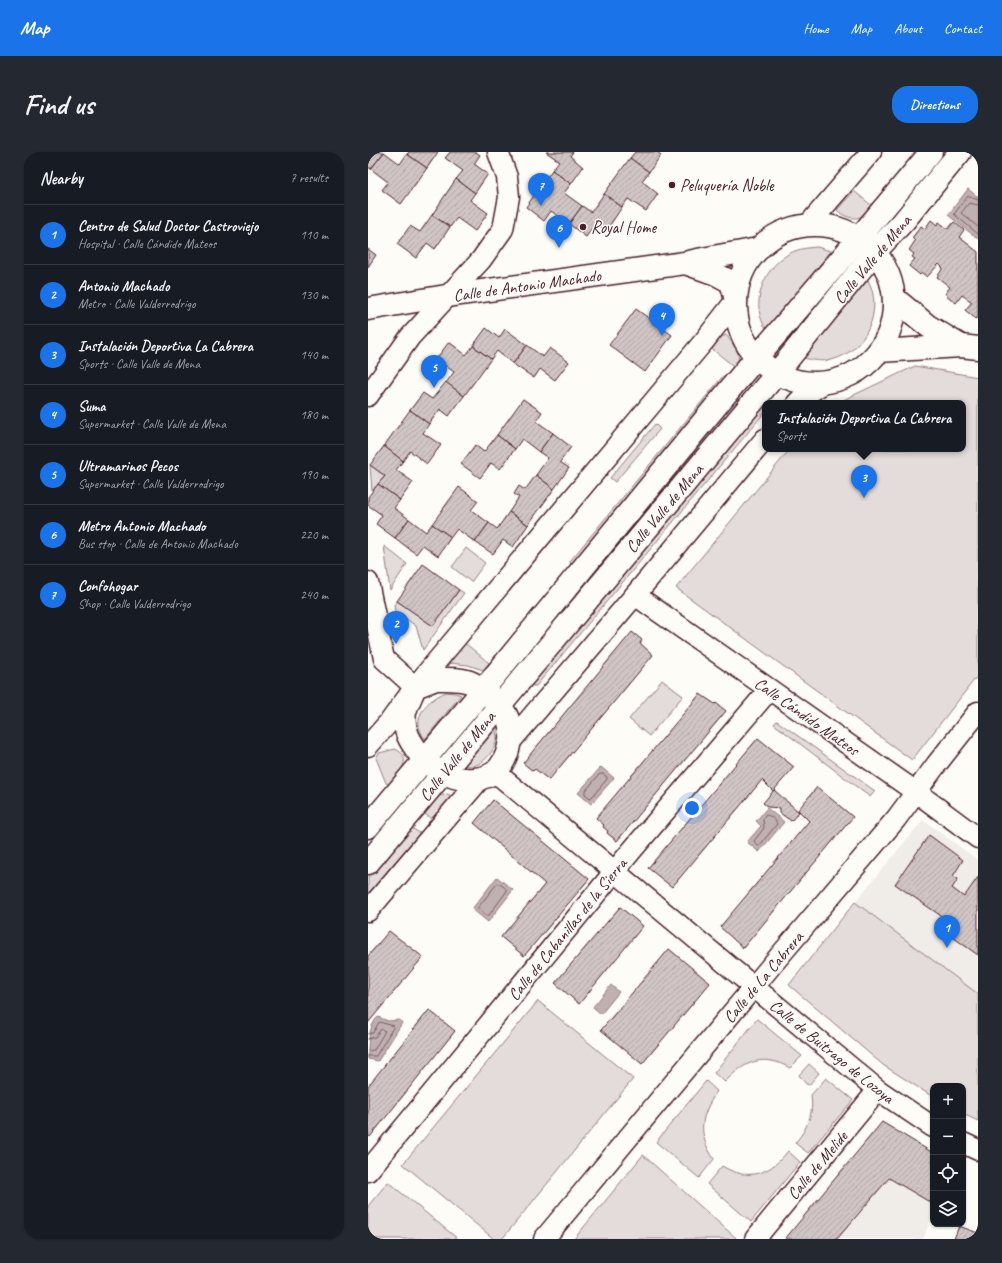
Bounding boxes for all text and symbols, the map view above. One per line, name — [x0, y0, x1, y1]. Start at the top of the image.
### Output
text: Map — [20, 16, 50, 40]
text: Home — [803, 20, 829, 37]
text: Map — [851, 20, 872, 37]
text: About — [894, 20, 922, 37]
text: Contact — [944, 20, 982, 37]
button: Directions — [892, 86, 978, 123]
text: Find us — [24, 87, 94, 122]
text: Nearby — [40, 168, 83, 189]
text: 7 results — [290, 170, 328, 186]
pin: 7 — [528, 173, 554, 206]
place label: Peluquería Noble — [680, 175, 775, 196]
marker: Peluquería Noble — [667, 180, 677, 190]
street label: Calle Valle de Mena — [829, 209, 917, 308]
pin: 6 — [546, 215, 572, 248]
text: Centro de Salud Doctor Castroviejo — [78, 217, 258, 236]
place label: Royal Home — [591, 217, 657, 238]
marker: Royal Home — [578, 222, 588, 232]
text: 1 — [50, 227, 56, 243]
text: 110 m — [300, 227, 328, 243]
text: Hospital · Calle Cándido Mateos — [78, 236, 216, 252]
street label: Calle de Antonio Machado — [452, 265, 603, 306]
text: Antonio Machado — [78, 277, 169, 296]
text: 2 — [50, 287, 56, 303]
text: 130 m — [300, 287, 328, 303]
text: Metro · Calle Valderrodrigo — [78, 296, 196, 312]
pin: 4 — [649, 303, 675, 336]
text: Instalación Deportiva La Cabrera — [78, 337, 253, 356]
text: 3 — [50, 347, 56, 363]
text: 140 m — [300, 347, 328, 363]
pin: 5 — [421, 355, 447, 388]
text: Sports · Calle Valle de Mena — [78, 356, 200, 372]
text: Suma — [78, 397, 105, 416]
popup — [762, 400, 966, 452]
text: 4 — [50, 407, 56, 423]
text: 180 m — [300, 407, 328, 423]
text: Instalación Deportiva La Cabrera — [777, 409, 951, 428]
text: Supermarket · Calle Valle de Mena — [78, 416, 226, 432]
text: Sports — [777, 428, 806, 444]
text: Ultramarinos Pecos — [78, 457, 178, 476]
street label: Calle Valle de Mena — [621, 458, 709, 557]
pin: 3 — [851, 465, 877, 498]
text: 5 — [50, 467, 56, 483]
text: 190 m — [300, 467, 328, 483]
text: Supermarket · Calle Valderrodrigo — [78, 476, 224, 492]
text: Metro Antonio Machado — [78, 517, 205, 536]
text: 6 — [50, 527, 56, 543]
text: 220 m — [300, 527, 328, 543]
text: Bus stop · Calle de Antonio Machado — [78, 536, 238, 552]
text: Confohogar — [78, 577, 137, 596]
text: 7 — [50, 587, 56, 603]
text: 240 m — [300, 587, 328, 603]
text: Shop · Calle Valderrodrigo — [78, 596, 191, 612]
pin: 2 — [383, 611, 409, 644]
street label: Calle Cándido Mateos — [750, 673, 864, 761]
street label: Calle Valle de Mena — [415, 706, 501, 806]
your location — [682, 798, 702, 818]
street label: Calle de Cabanillas de la Sierra — [503, 852, 633, 1005]
pin: 1 — [934, 915, 960, 948]
street label: Calle de La Cabrera — [719, 926, 809, 1028]
street label: Calle de Buitrago de Lozoya — [765, 995, 899, 1109]
map controls — [930, 1083, 966, 1227]
button: + — [930, 1083, 966, 1119]
button: − — [930, 1119, 966, 1155]
street label: Calle de Melide — [783, 1126, 853, 1204]
button: locate — [930, 1155, 966, 1191]
button: layers — [930, 1191, 966, 1227]

